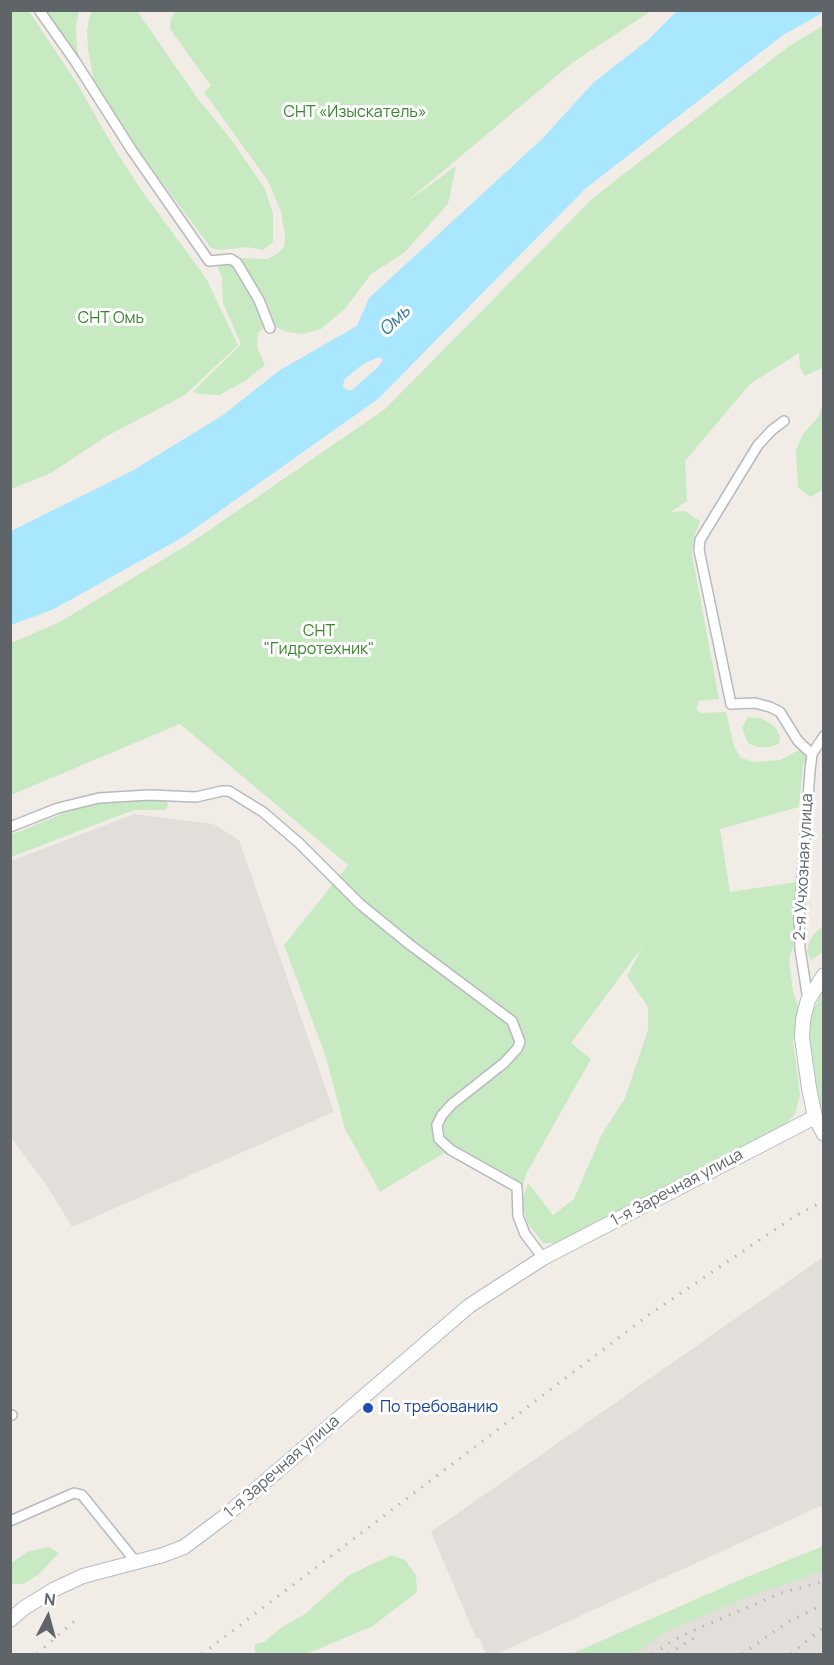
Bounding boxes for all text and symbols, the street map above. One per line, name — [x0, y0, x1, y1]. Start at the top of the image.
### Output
park label: СНТ «Изыскатель» — [284, 103, 426, 123]
water label: Омь — [375, 301, 415, 341]
park label: СНТ Омь — [78, 309, 144, 329]
park label: СНТ "Гидротехник" — [264, 622, 374, 660]
street label: 2-я Учхозная улица — [791, 793, 817, 941]
street label: 1-я Заречная улица — [608, 1145, 746, 1231]
place label: По требованию — [380, 1398, 498, 1418]
marker: По требованию — [361, 1401, 375, 1415]
street label: 1-я Заречная улица — [220, 1412, 344, 1522]
north arrow — [18, 1587, 78, 1647]
text: N — [43, 1588, 57, 1611]

